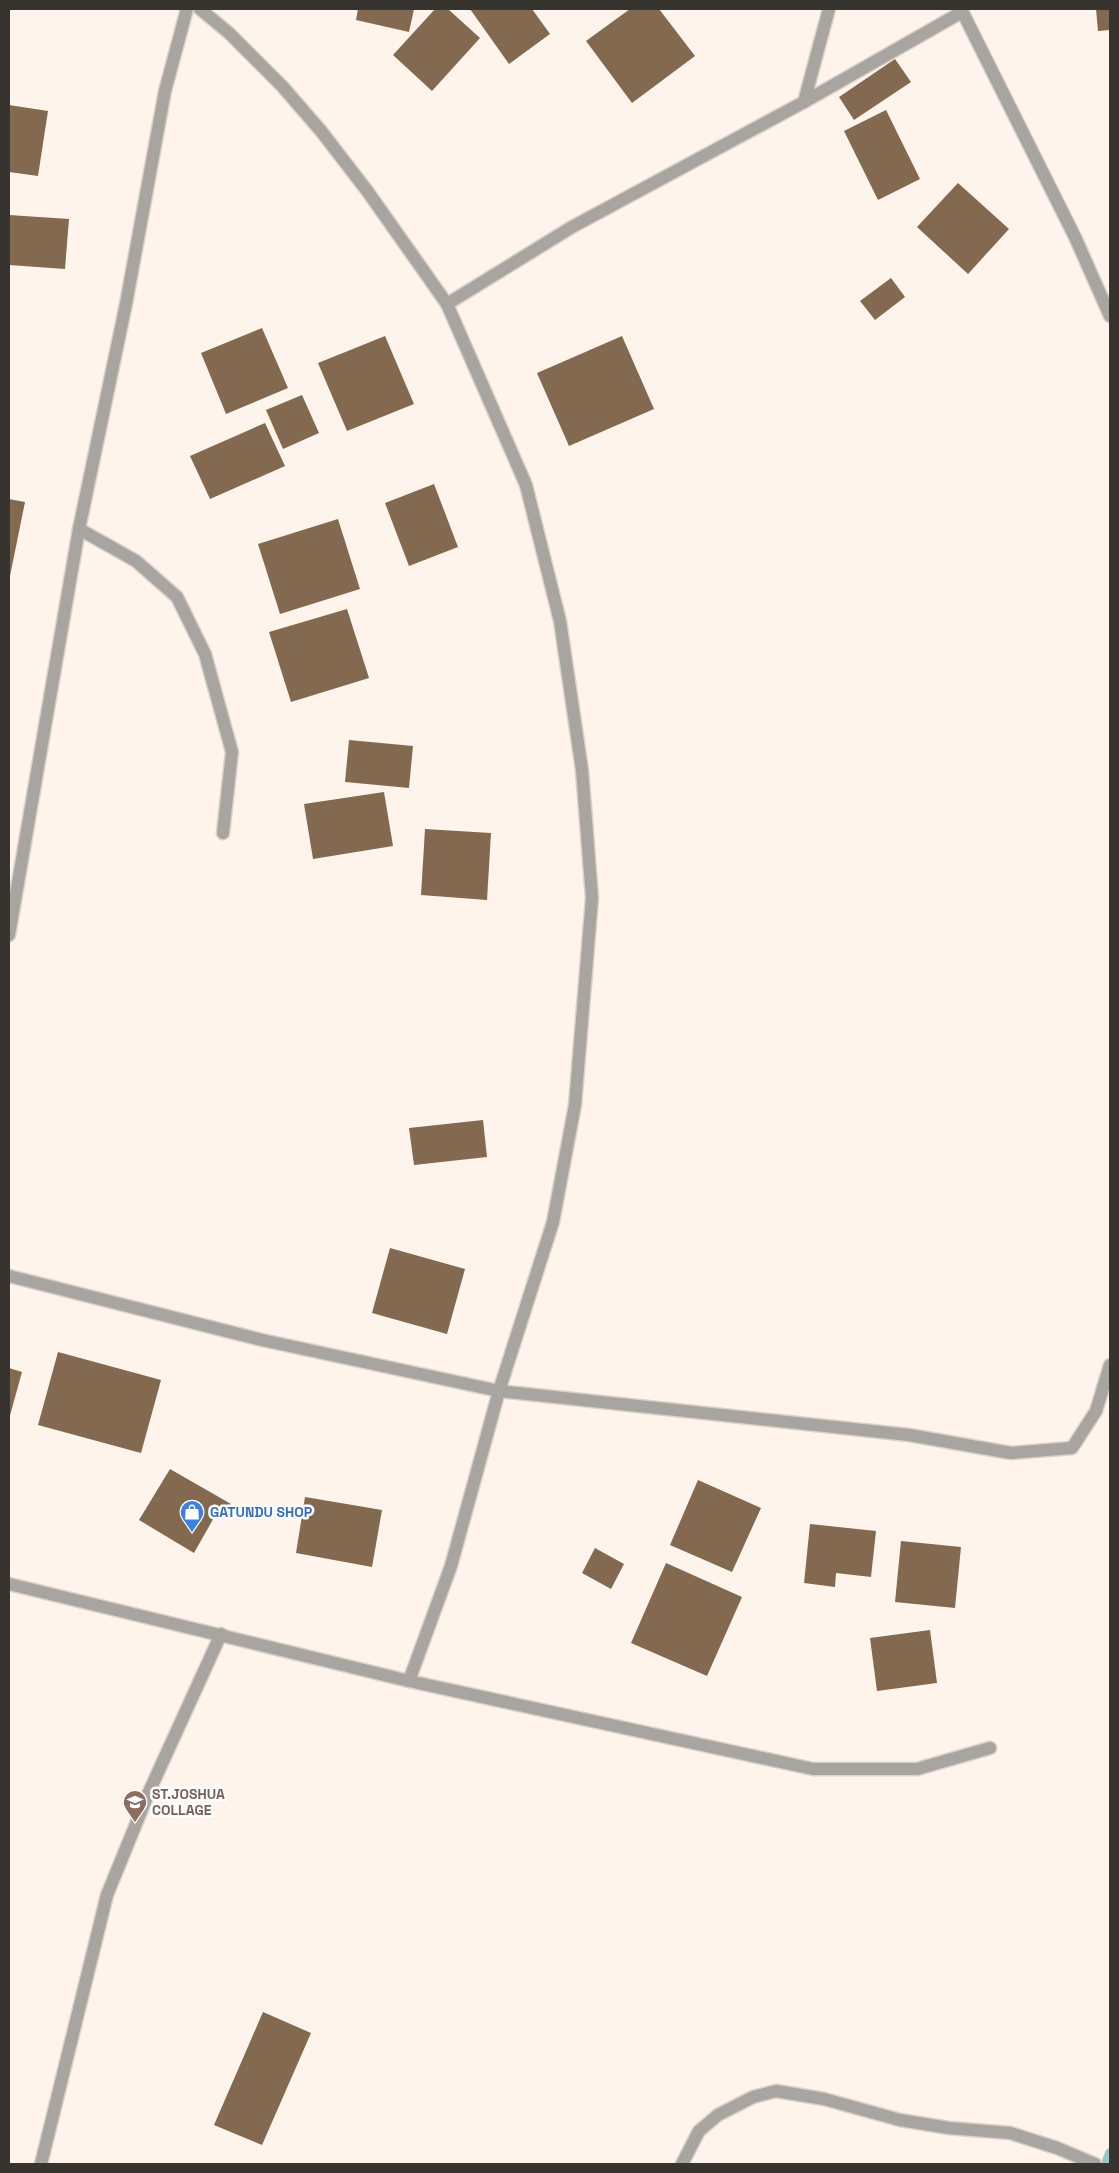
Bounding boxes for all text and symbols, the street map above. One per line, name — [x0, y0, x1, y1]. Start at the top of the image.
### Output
shop icon: GATUNDU SHOP — [179, 1499, 205, 1533]
place label: GATUNDU SHOP — [210, 1503, 313, 1521]
place label: ST.JOSHUA COLLAGE — [152, 1785, 225, 1819]
school or university icon: ST.JOSHUA COLLAGE — [122, 1789, 148, 1823]

